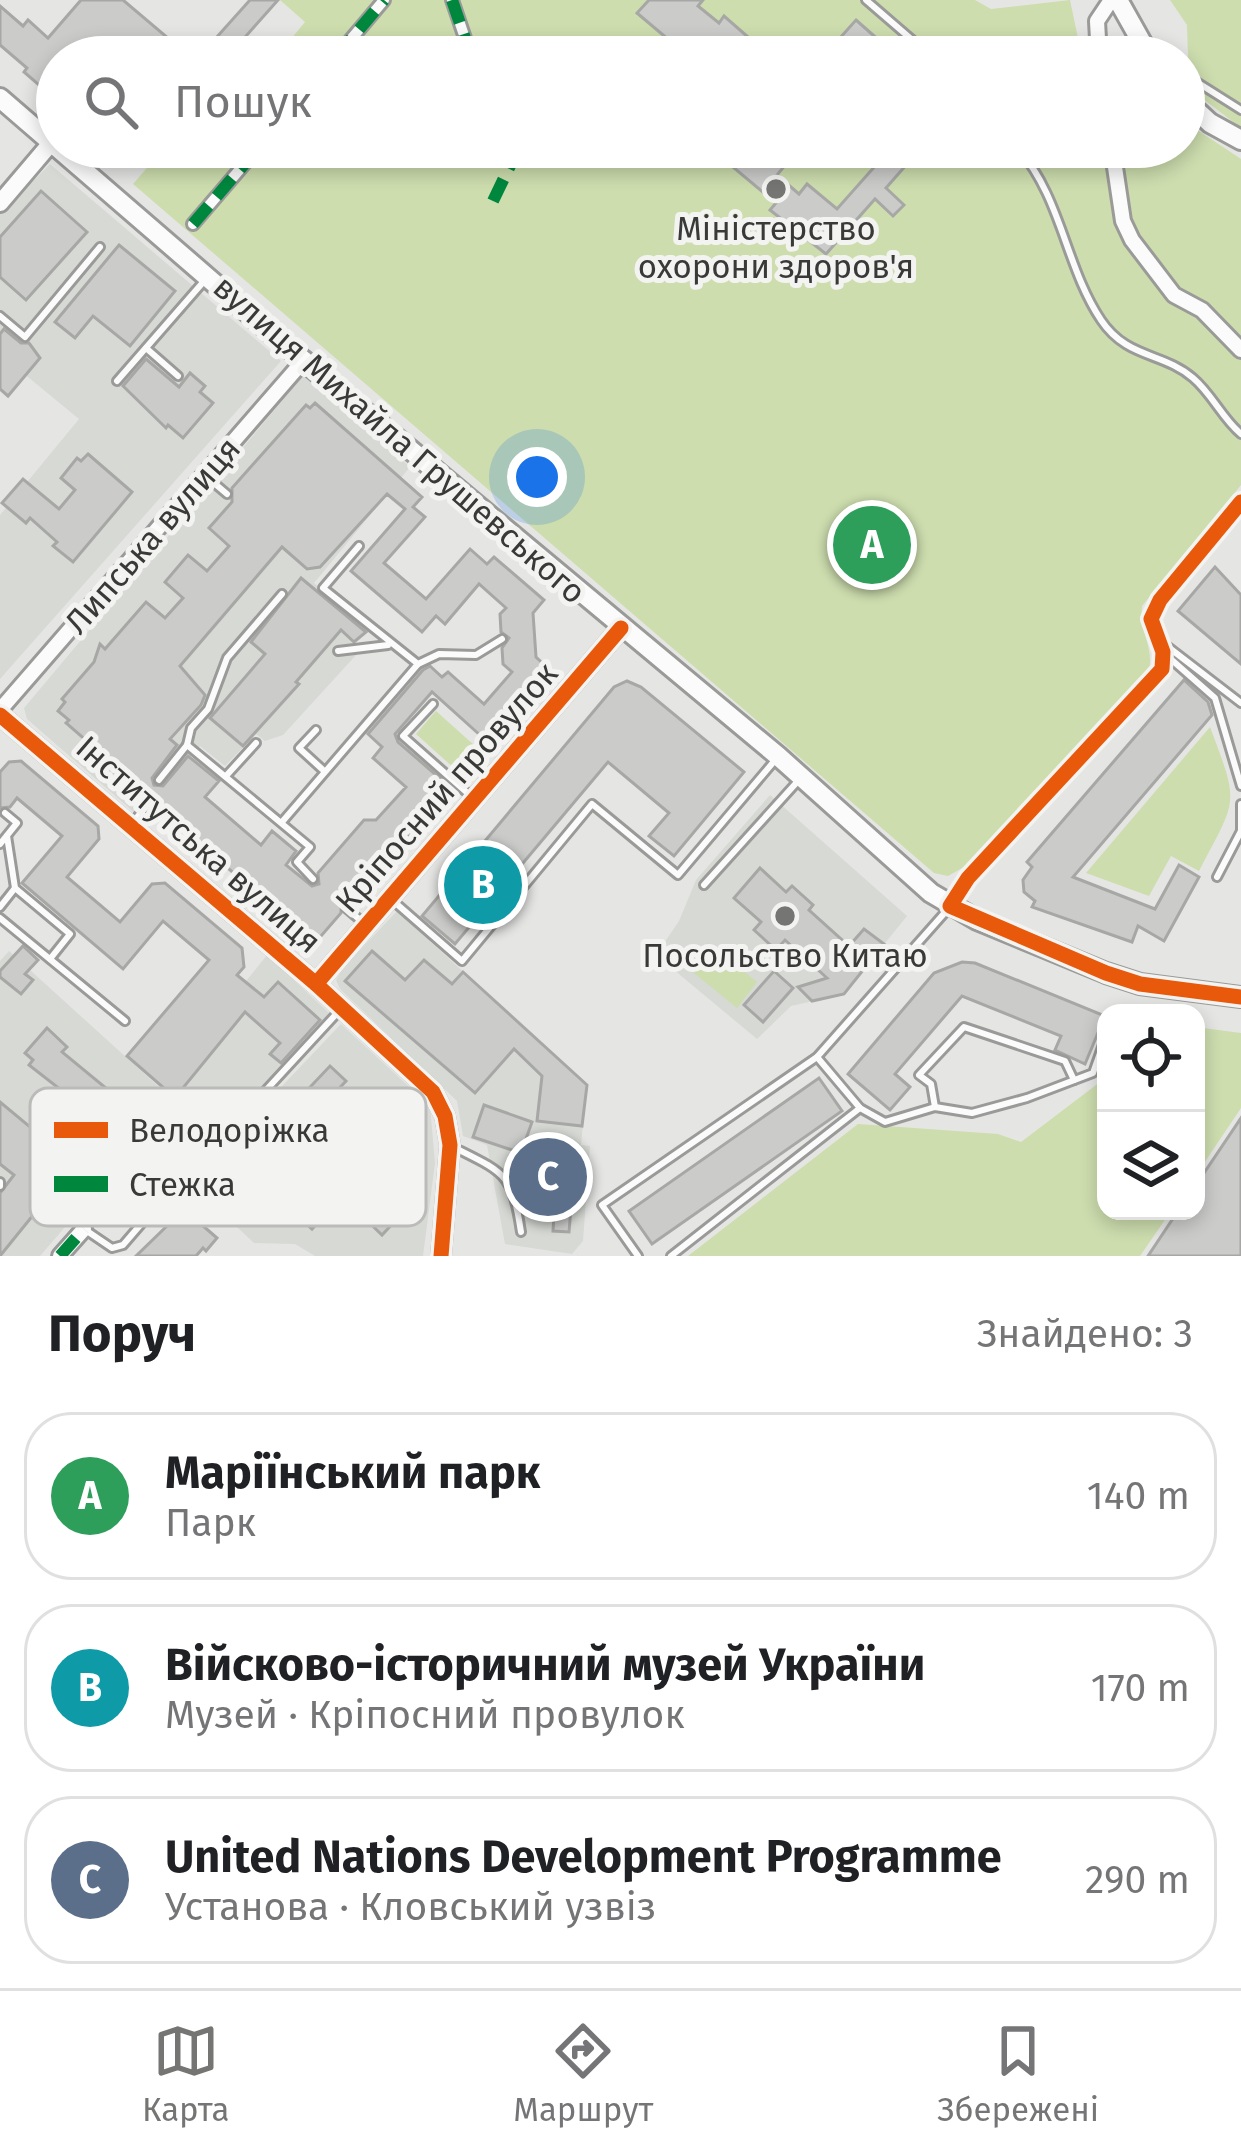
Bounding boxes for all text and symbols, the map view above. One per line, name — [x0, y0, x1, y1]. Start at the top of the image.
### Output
search box — [36, 36, 1205, 168]
icon: search — [78, 69, 144, 135]
text: Пошук — [174, 75, 312, 129]
marker: Міністерство охорони здоров'я — [763, 176, 789, 202]
place label: Міністерство охорони здоров'я — [638, 209, 914, 287]
street label: вулиця Михайла Грушевського — [205, 267, 594, 612]
street label: Липська вулиця — [56, 429, 249, 642]
your location — [507, 447, 567, 507]
pin: A — [833, 500, 911, 590]
street label: Кріпосний провулок — [327, 654, 566, 921]
street label: Інститутська вулиця — [68, 728, 329, 962]
pin: B — [444, 840, 522, 930]
marker: Посольство Китаю — [772, 903, 798, 929]
place label: Посольство Китаю — [642, 936, 928, 976]
map controls — [1097, 1004, 1205, 1220]
button: locate — [1097, 1004, 1205, 1112]
legend — [30, 1088, 426, 1226]
text: Велодоріжка — [129, 1111, 330, 1151]
button: layers — [1097, 1112, 1205, 1220]
pin: C — [509, 1132, 587, 1222]
text: Стежка — [129, 1165, 236, 1205]
text: Поруч — [48, 1303, 196, 1365]
text: Знайдено: 3 — [977, 1311, 1193, 1357]
text: Маріїнський парк — [165, 1446, 540, 1500]
text: A — [78, 1473, 102, 1519]
text: 140 m — [1087, 1473, 1190, 1519]
text: Парк — [165, 1500, 256, 1546]
text: Війсково-історичний музей України — [165, 1638, 925, 1692]
text: B — [78, 1665, 102, 1711]
text: 170 m — [1091, 1665, 1190, 1711]
text: Музей · Кріпосний провулок — [165, 1692, 685, 1738]
text: United Nations Development Programme — [165, 1830, 1002, 1884]
text: C — [79, 1857, 101, 1903]
text: 290 m — [1085, 1857, 1190, 1903]
text: Установа · Кловський узвіз — [165, 1884, 656, 1930]
tab: Карта — [142, 2018, 229, 2130]
tab: Маршрут — [513, 2018, 653, 2130]
tab: Збережені — [937, 2018, 1099, 2130]

